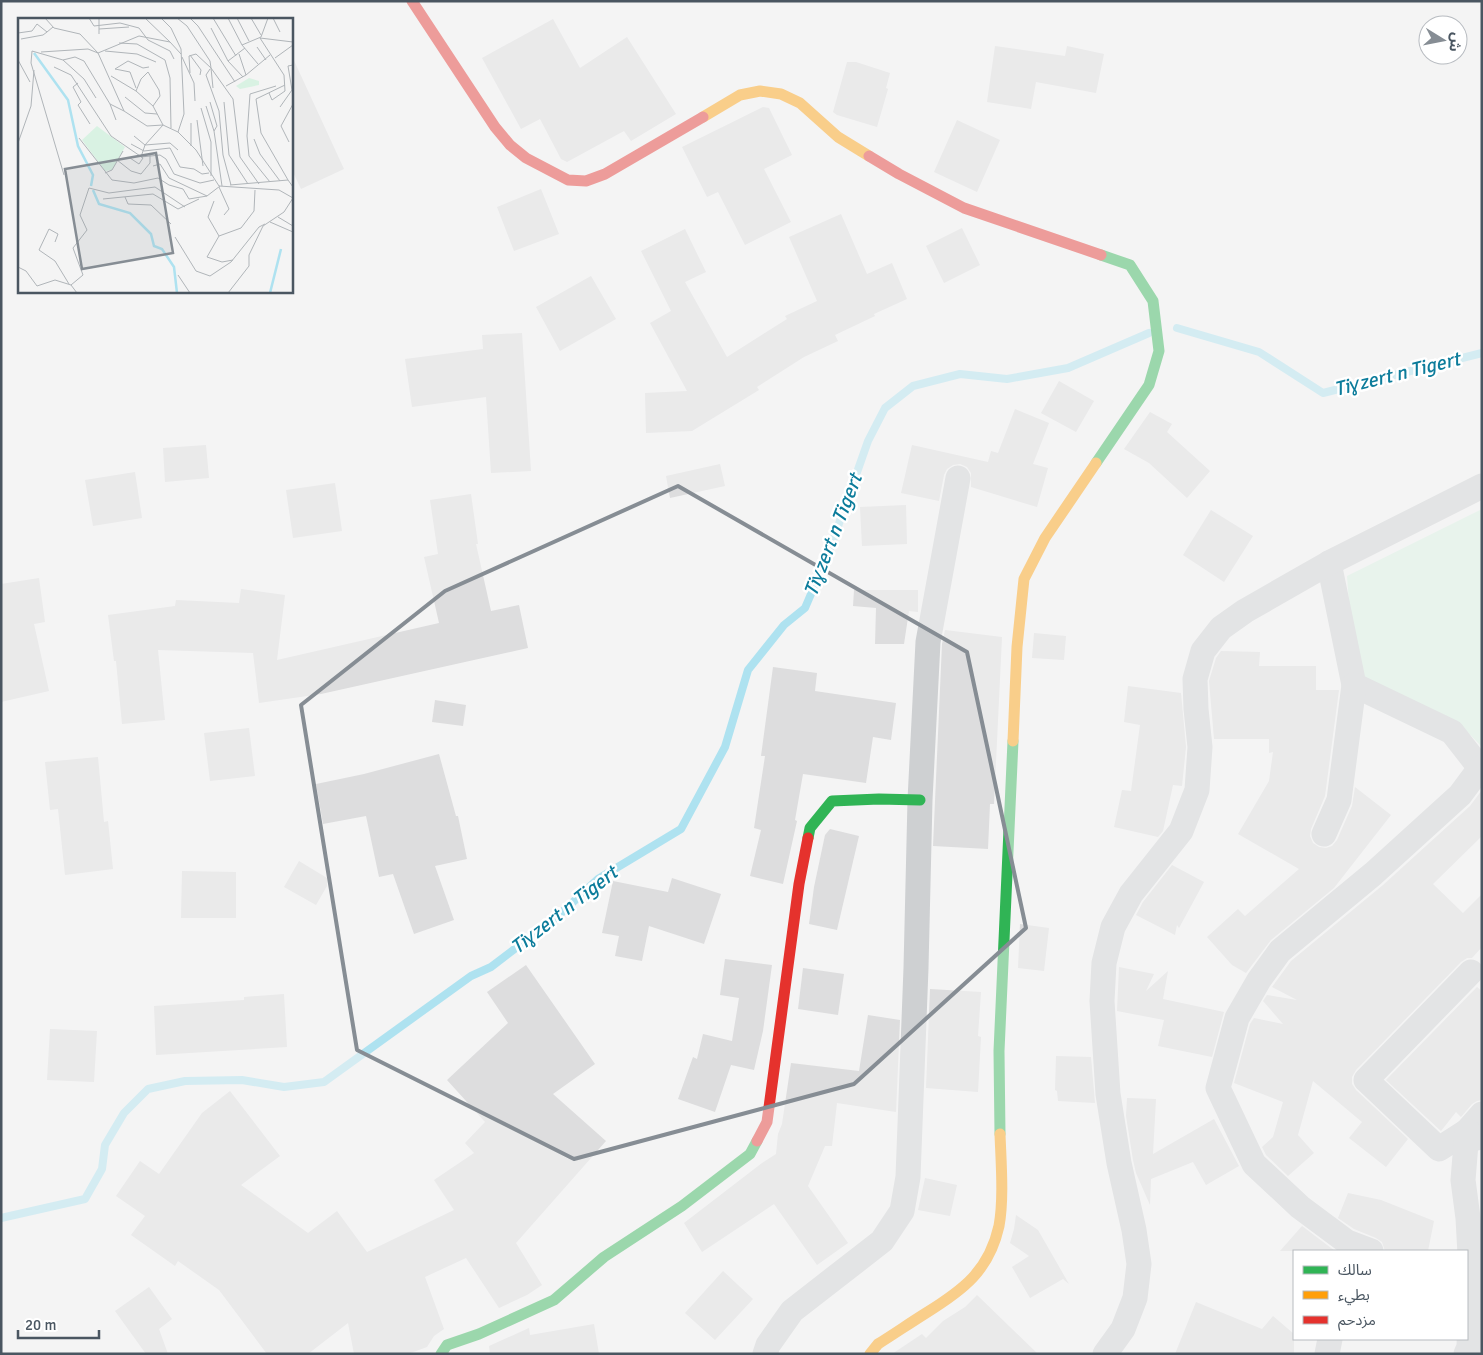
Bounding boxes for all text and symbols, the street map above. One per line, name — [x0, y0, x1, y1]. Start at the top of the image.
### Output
north arrow — [1418, 15, 1468, 65]
inset map — [18, 18, 292, 292]
text: ش — [1445, 31, 1465, 53]
water label: Tiɣzert n Tigert — [1331, 346, 1465, 402]
water label: Tiɣzert n Tigert — [798, 468, 869, 600]
water label: Tiɣzert n Tigert — [505, 859, 624, 960]
legend — [1293, 1250, 1468, 1340]
text: سالك — [1338, 1261, 1372, 1279]
text: بطيء — [1338, 1286, 1370, 1306]
scale bar — [18, 1308, 99, 1340]
text: مزدحم — [1338, 1311, 1376, 1331]
text: 20 m — [25, 1316, 56, 1334]

